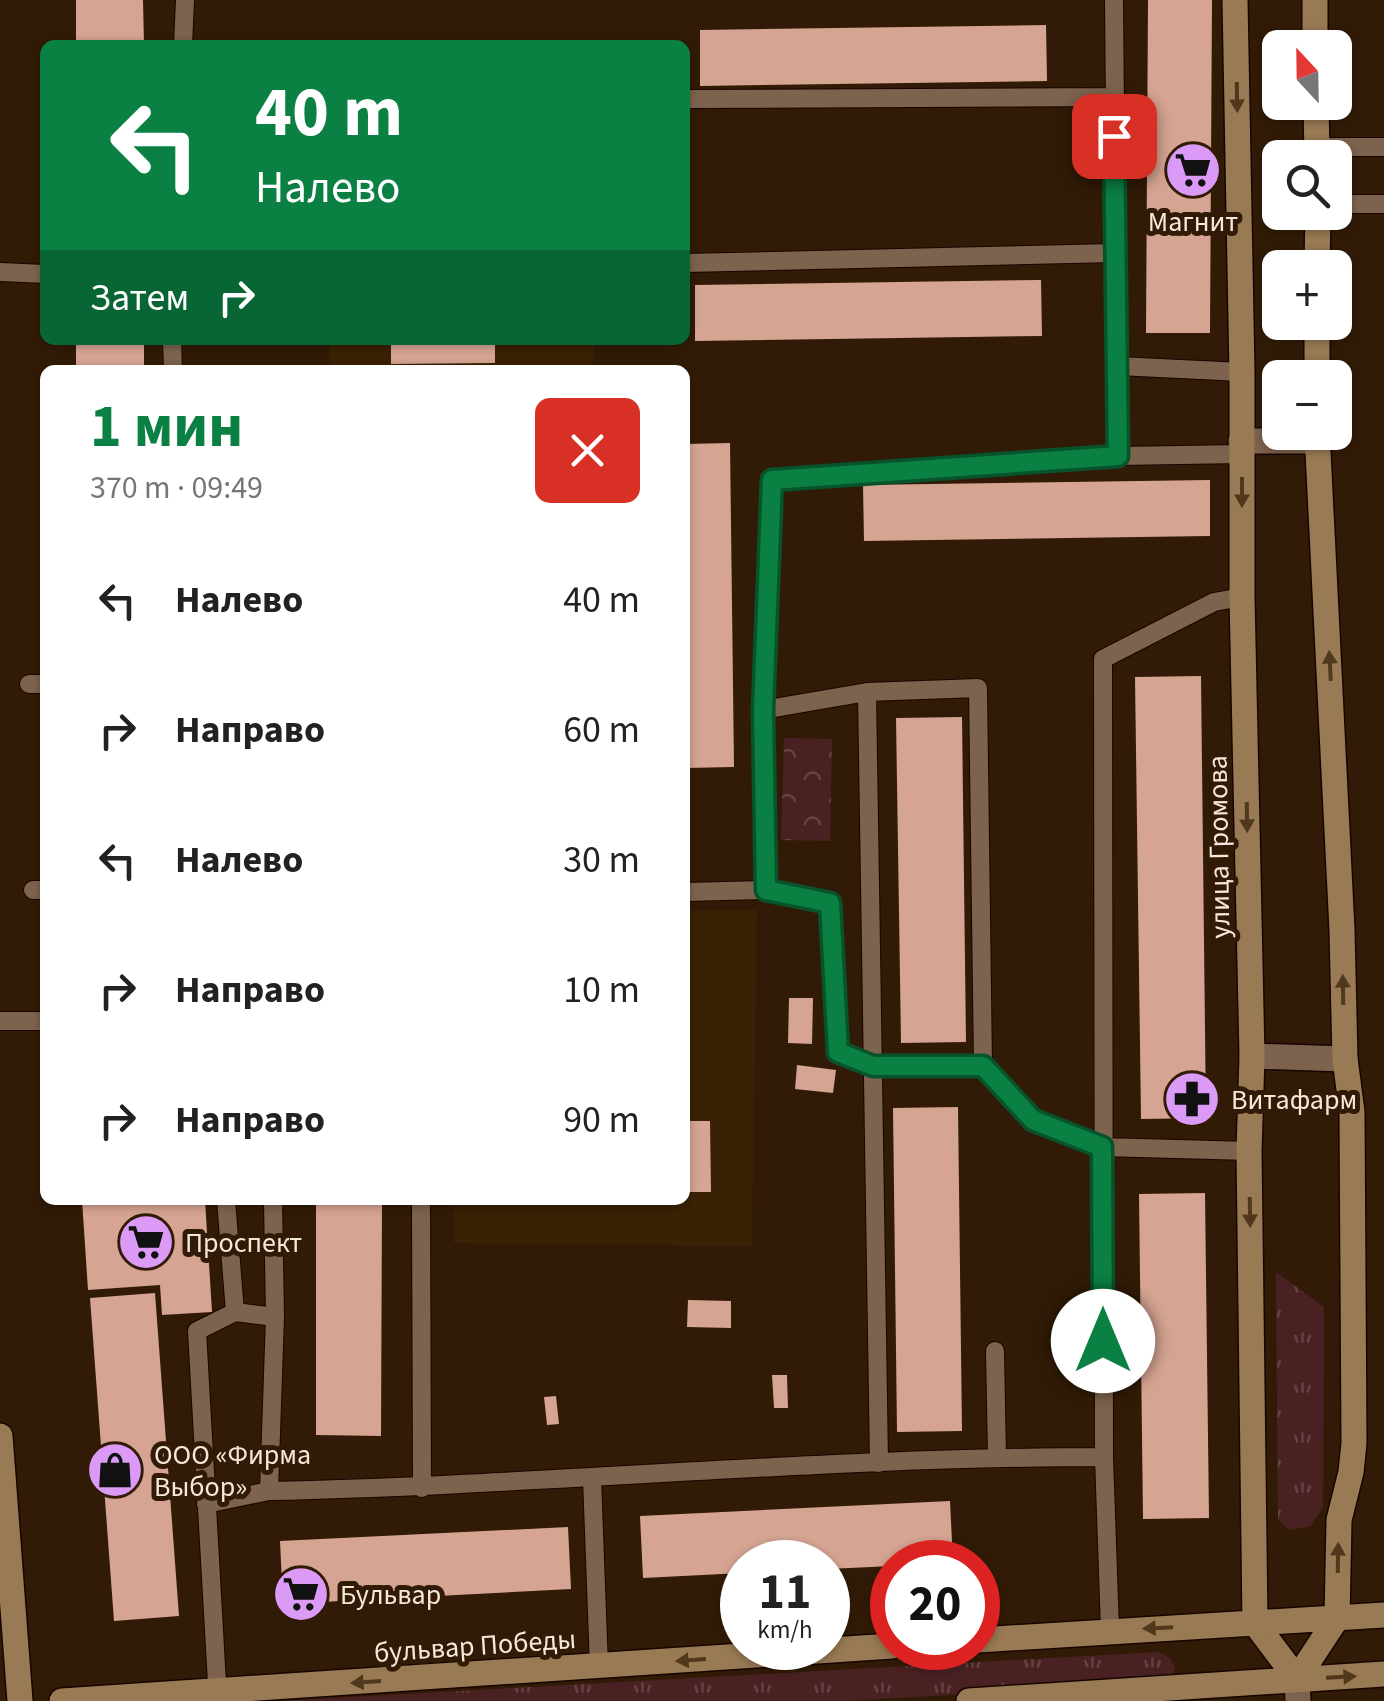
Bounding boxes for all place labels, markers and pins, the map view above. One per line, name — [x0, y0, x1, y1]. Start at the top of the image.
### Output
pin — [1072, 94, 1157, 179]
supermarket icon: Магнит — [1163, 140, 1223, 200]
place label: Магнит — [1148, 202, 1238, 242]
pharmacy icon: Витафарм — [1162, 1069, 1222, 1129]
place label: Витафарм — [1231, 1080, 1357, 1120]
supermarket icon: Проспект — [116, 1212, 176, 1272]
place label: Проспект — [185, 1223, 302, 1263]
place label: ООО «Фирма Выбор» — [154, 1435, 311, 1507]
shop icon: ООО «Фирма Выбор» — [85, 1440, 145, 1500]
supermarket icon: Бульвар — [271, 1564, 331, 1624]
place label: Бульвар — [340, 1575, 441, 1615]

